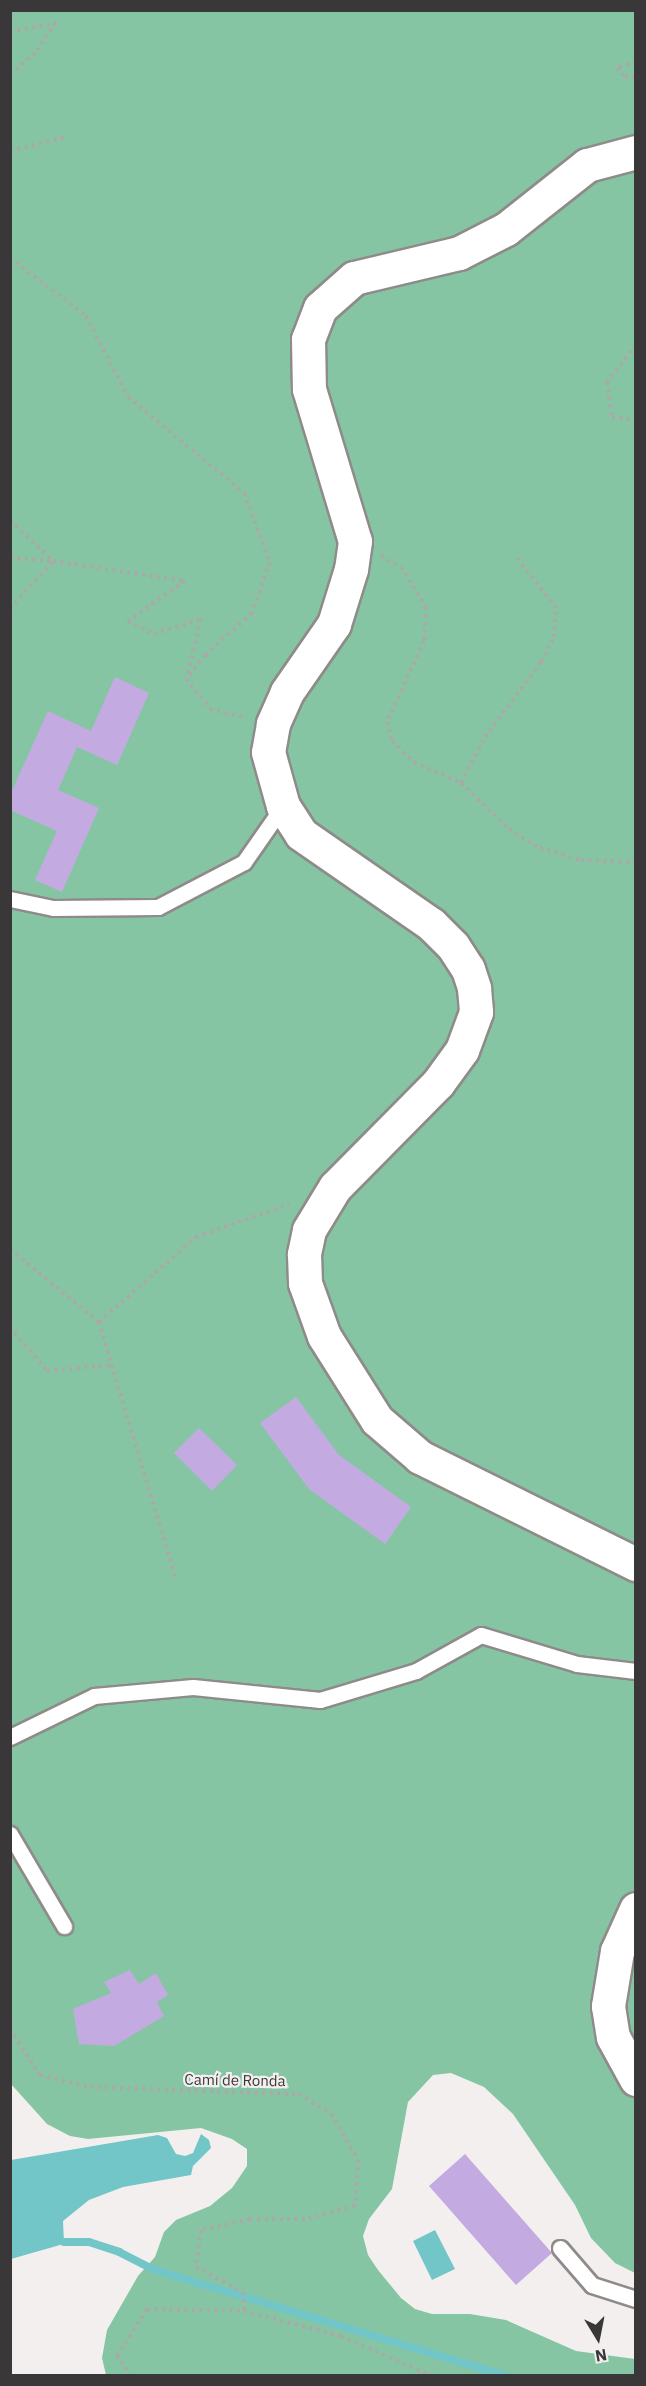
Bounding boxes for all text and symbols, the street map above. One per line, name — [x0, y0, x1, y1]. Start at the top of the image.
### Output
street label: Camí de Ronda — [184, 2070, 286, 2090]
north arrow — [568, 2308, 628, 2368]
text: N — [594, 2345, 609, 2367]

